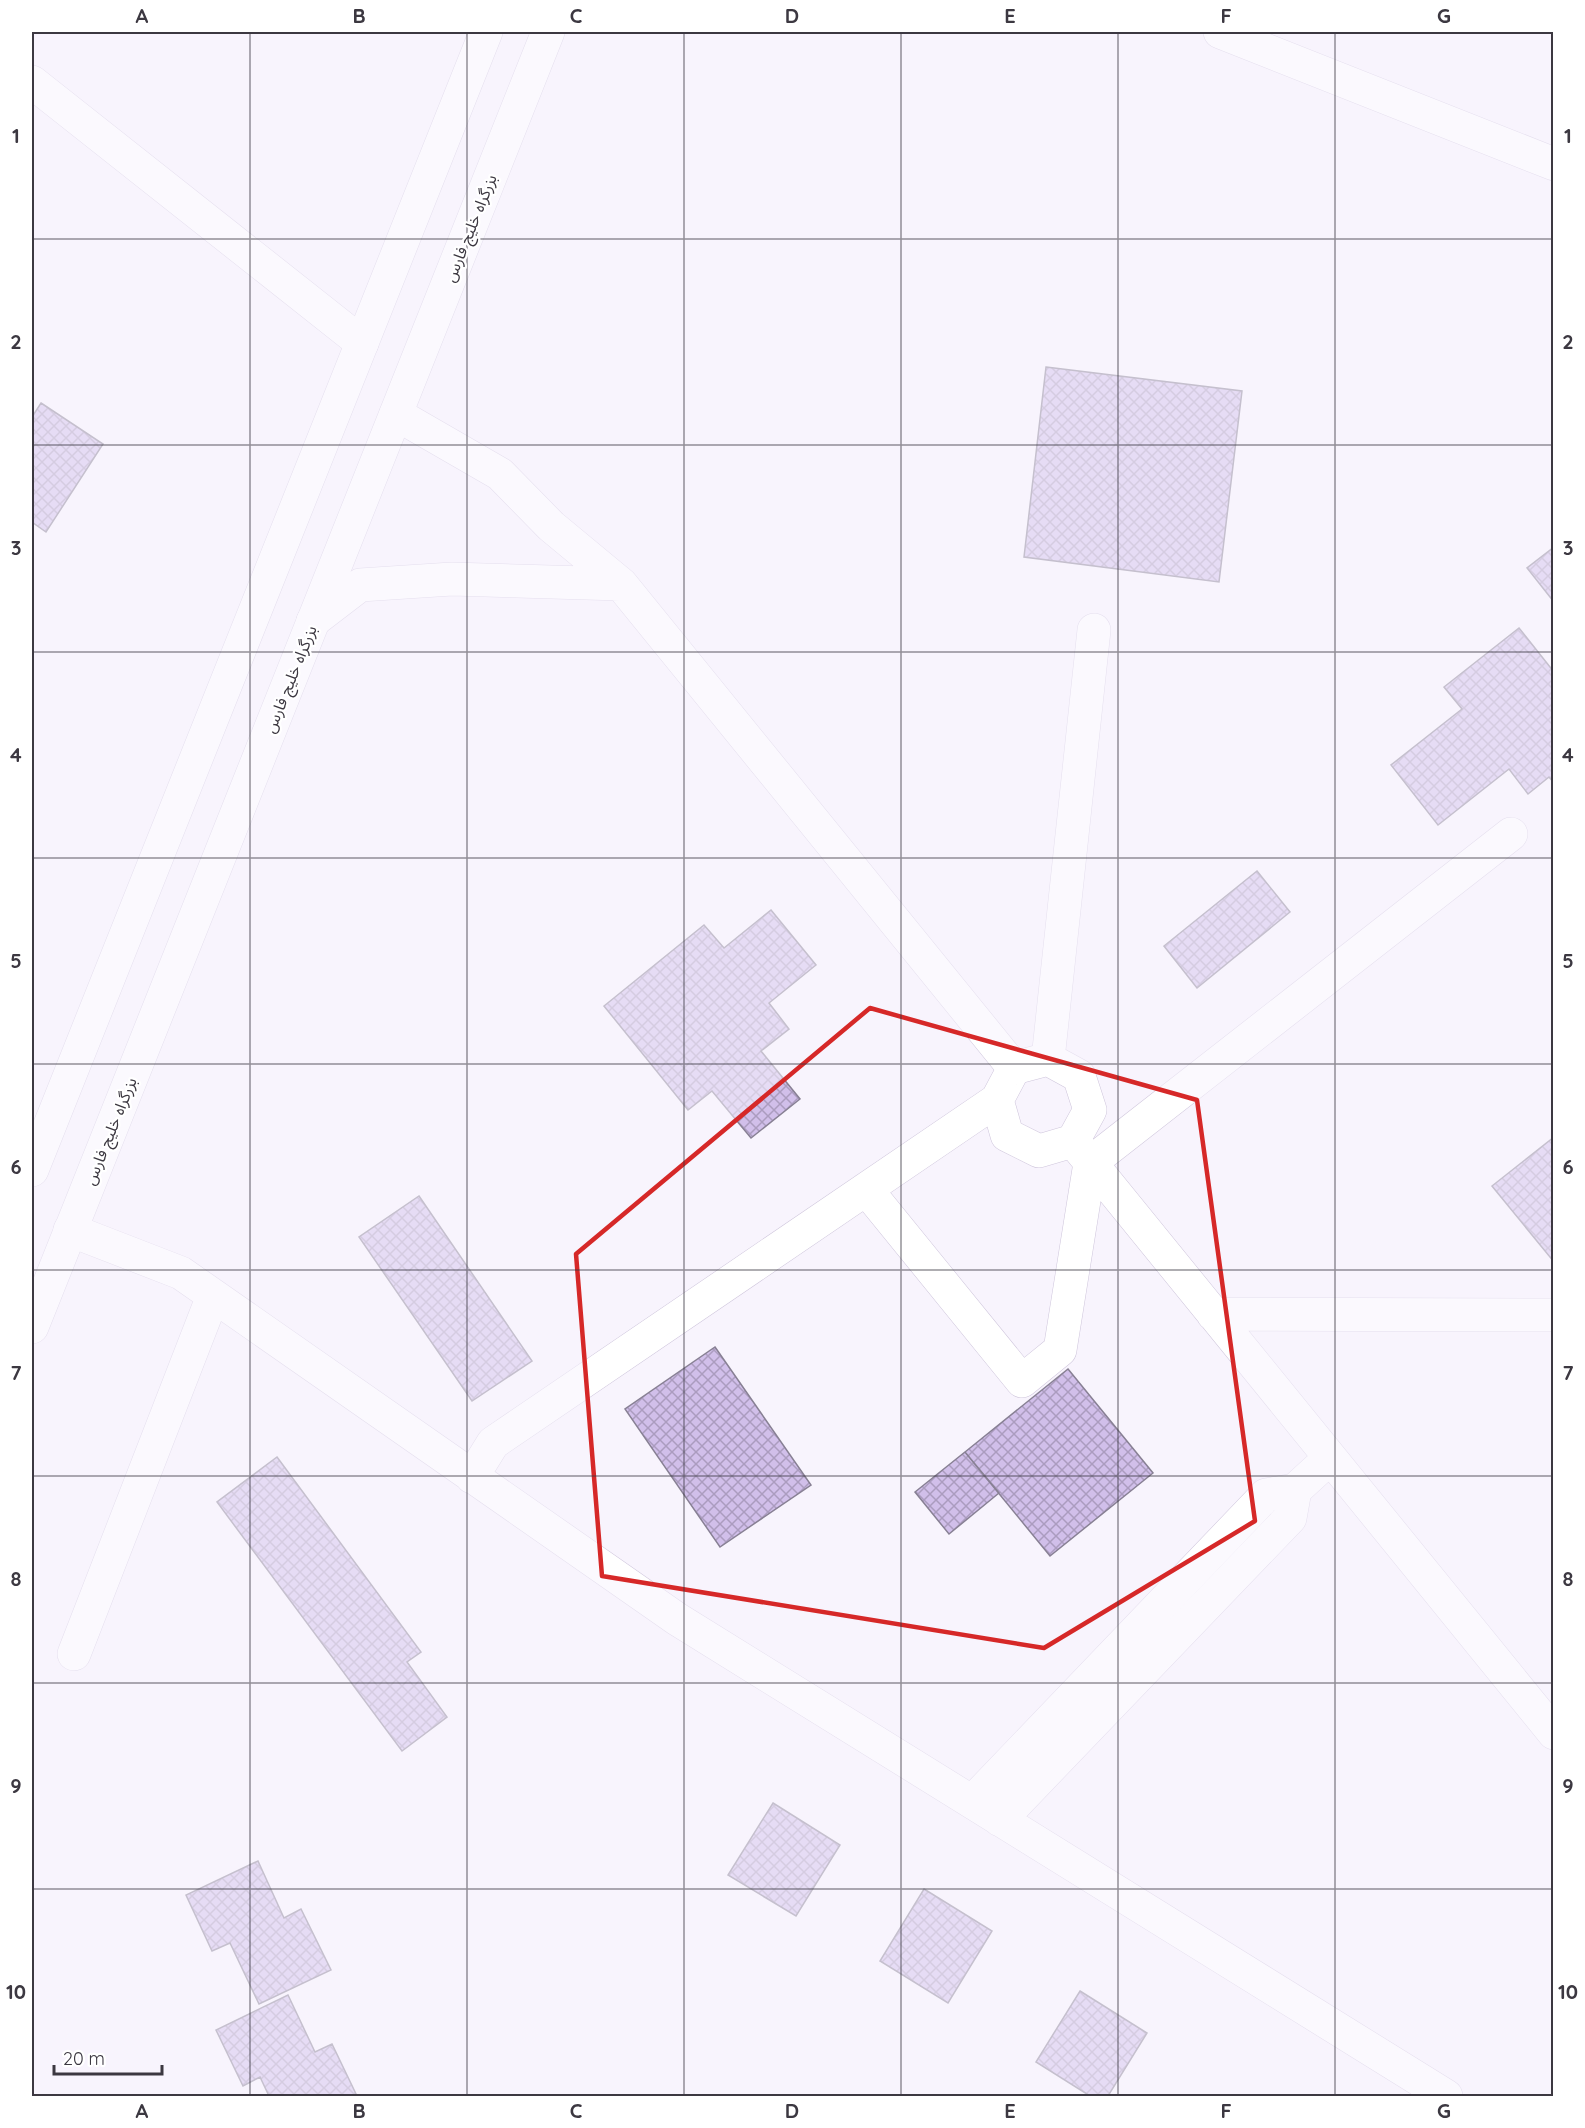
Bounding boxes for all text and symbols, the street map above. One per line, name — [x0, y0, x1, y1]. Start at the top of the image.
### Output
text: A — [136, 3, 149, 28]
text: B — [352, 3, 366, 28]
text: C — [570, 3, 583, 28]
text: D — [785, 3, 799, 28]
text: E — [1004, 3, 1016, 28]
text: F — [1220, 3, 1232, 28]
text: G — [1437, 3, 1451, 28]
text: 1 — [12, 123, 20, 148]
text: 1 — [1564, 123, 1572, 148]
street label: بزرگراه خلیج فارس — [439, 171, 504, 286]
text: 2 — [10, 329, 22, 354]
text: 2 — [1562, 329, 1574, 354]
text: 3 — [11, 535, 21, 560]
text: 3 — [1563, 535, 1573, 560]
street label: بزرگراه خلیج فارس — [259, 622, 324, 737]
text: 4 — [10, 742, 22, 767]
text: 4 — [1562, 742, 1574, 767]
text: 5 — [10, 948, 22, 973]
text: 5 — [1562, 948, 1574, 973]
street label: بزرگراه خلیج فارس — [79, 1074, 144, 1189]
text: 6 — [10, 1154, 22, 1179]
text: 6 — [1562, 1154, 1574, 1179]
text: 7 — [11, 1360, 22, 1385]
text: 7 — [1563, 1360, 1574, 1385]
text: 8 — [11, 1566, 22, 1591]
text: 8 — [1563, 1566, 1574, 1591]
text: 9 — [10, 1773, 22, 1798]
text: 9 — [1562, 1773, 1574, 1798]
text: 10 — [6, 1979, 26, 2004]
text: 10 — [1558, 1979, 1578, 2004]
scale bar — [54, 2038, 162, 2076]
text: 20 m — [63, 2047, 105, 2070]
text: A — [136, 2098, 149, 2123]
text: B — [352, 2098, 366, 2123]
text: C — [570, 2098, 583, 2123]
text: D — [785, 2098, 799, 2123]
text: E — [1004, 2098, 1016, 2123]
text: F — [1220, 2098, 1232, 2123]
text: G — [1437, 2098, 1451, 2123]

